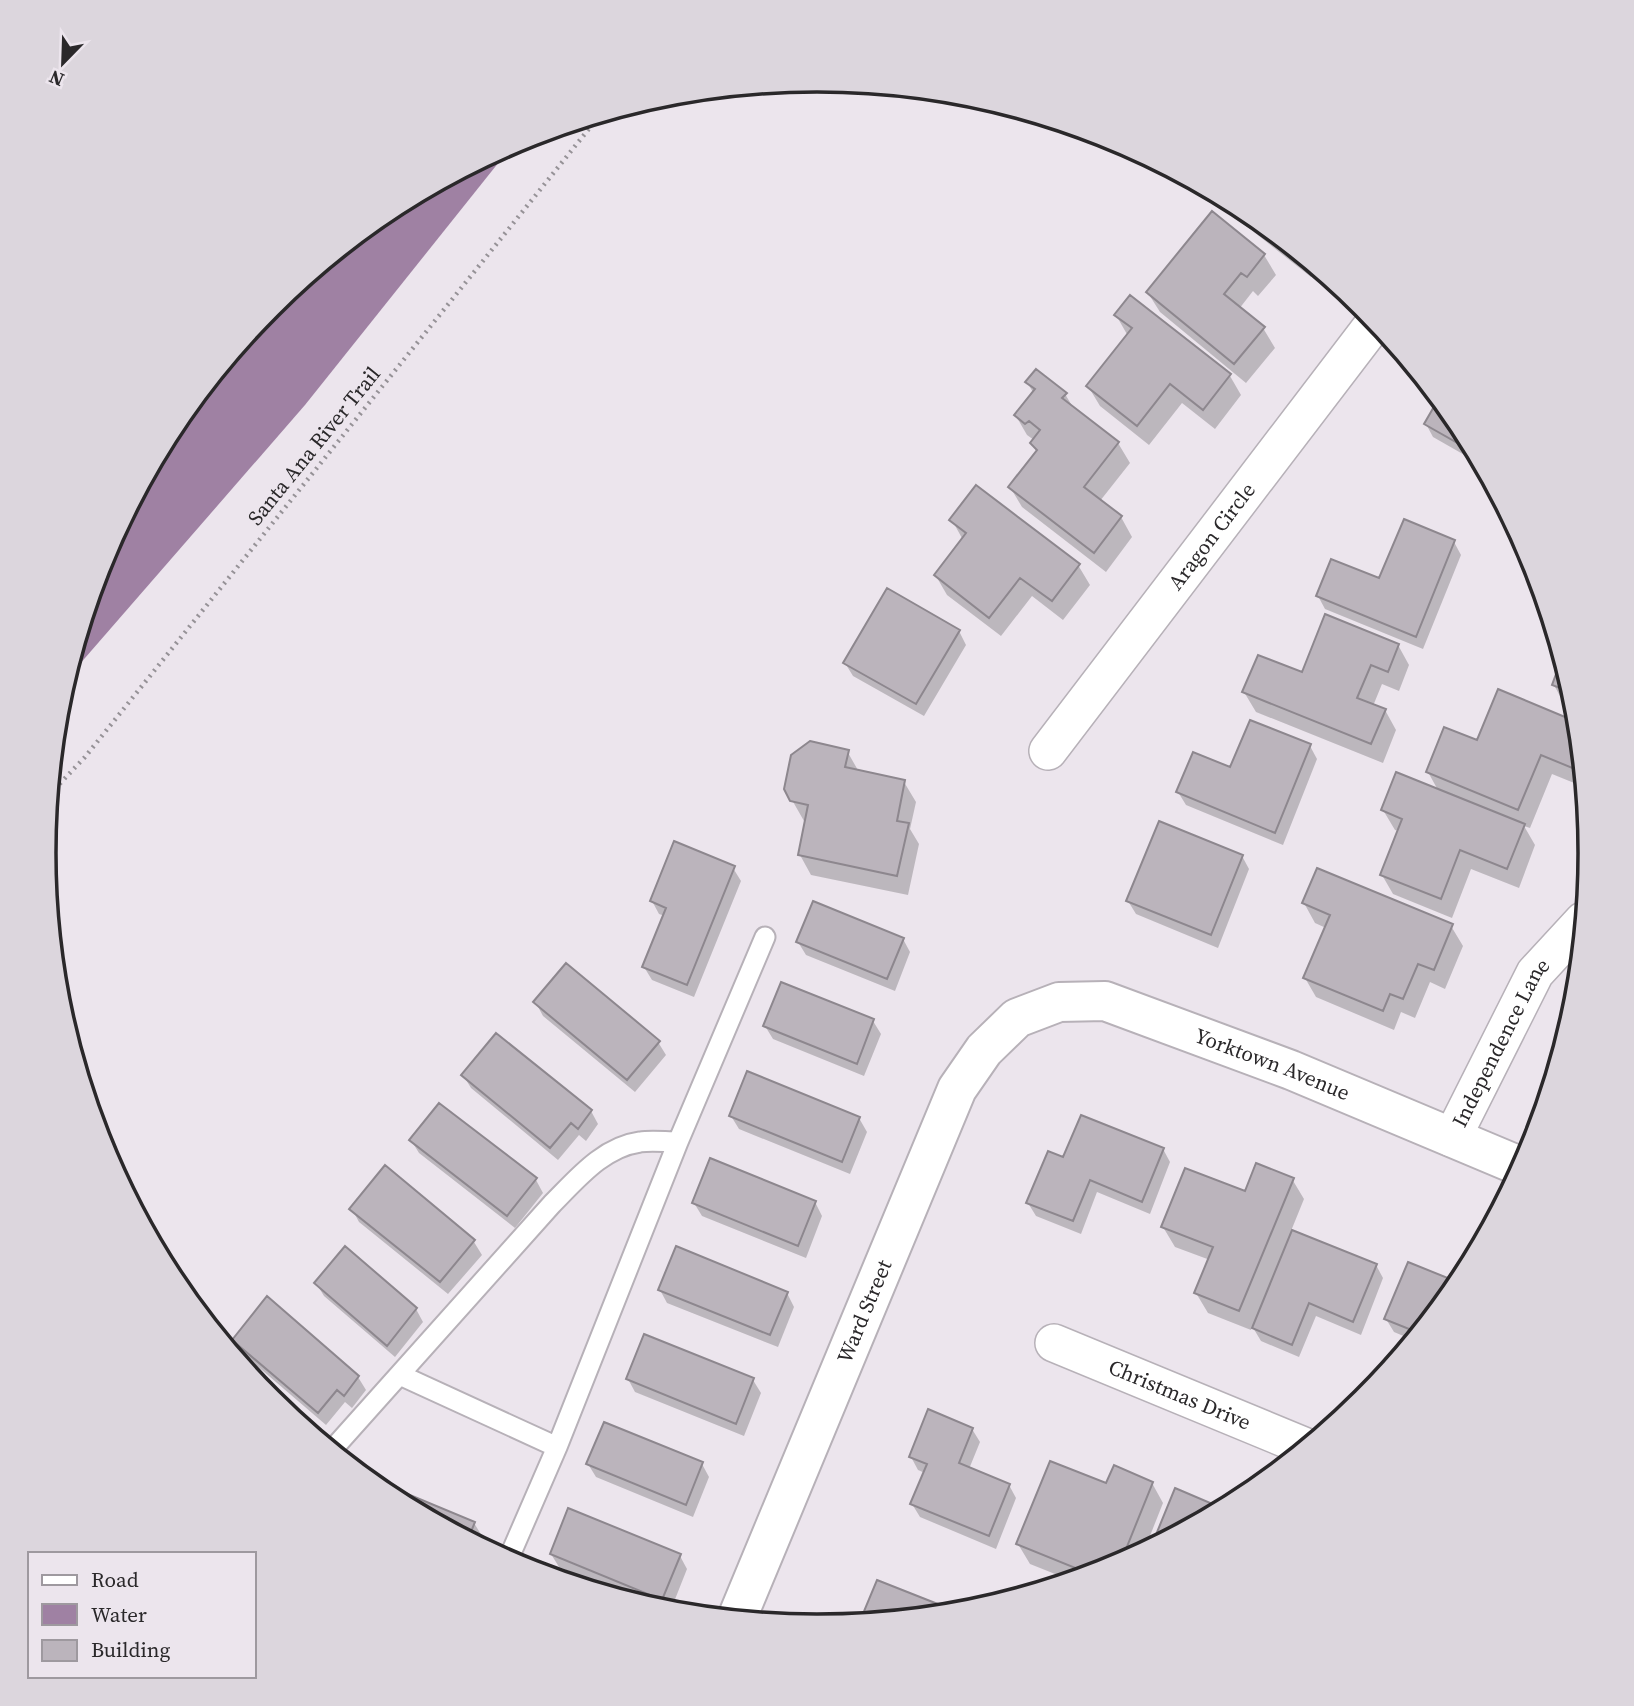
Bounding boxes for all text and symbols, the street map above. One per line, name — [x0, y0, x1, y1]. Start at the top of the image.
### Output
north arrow — [28, 28, 98, 98]
text: N — [45, 64, 68, 93]
street label: Santa Ana River Trail — [241, 360, 387, 531]
street label: Aragon Circle — [1161, 476, 1262, 596]
street label: Independence Lane — [1445, 951, 1556, 1132]
street label: Yorktown Avenue — [1191, 1021, 1354, 1107]
street label: Ward Street — [830, 1255, 898, 1367]
street label: Christmas Drive — [1104, 1352, 1255, 1437]
legend — [28, 1552, 256, 1678]
text: Road — [91, 1565, 139, 1594]
text: Water — [91, 1600, 147, 1629]
text: Building — [91, 1635, 170, 1664]

